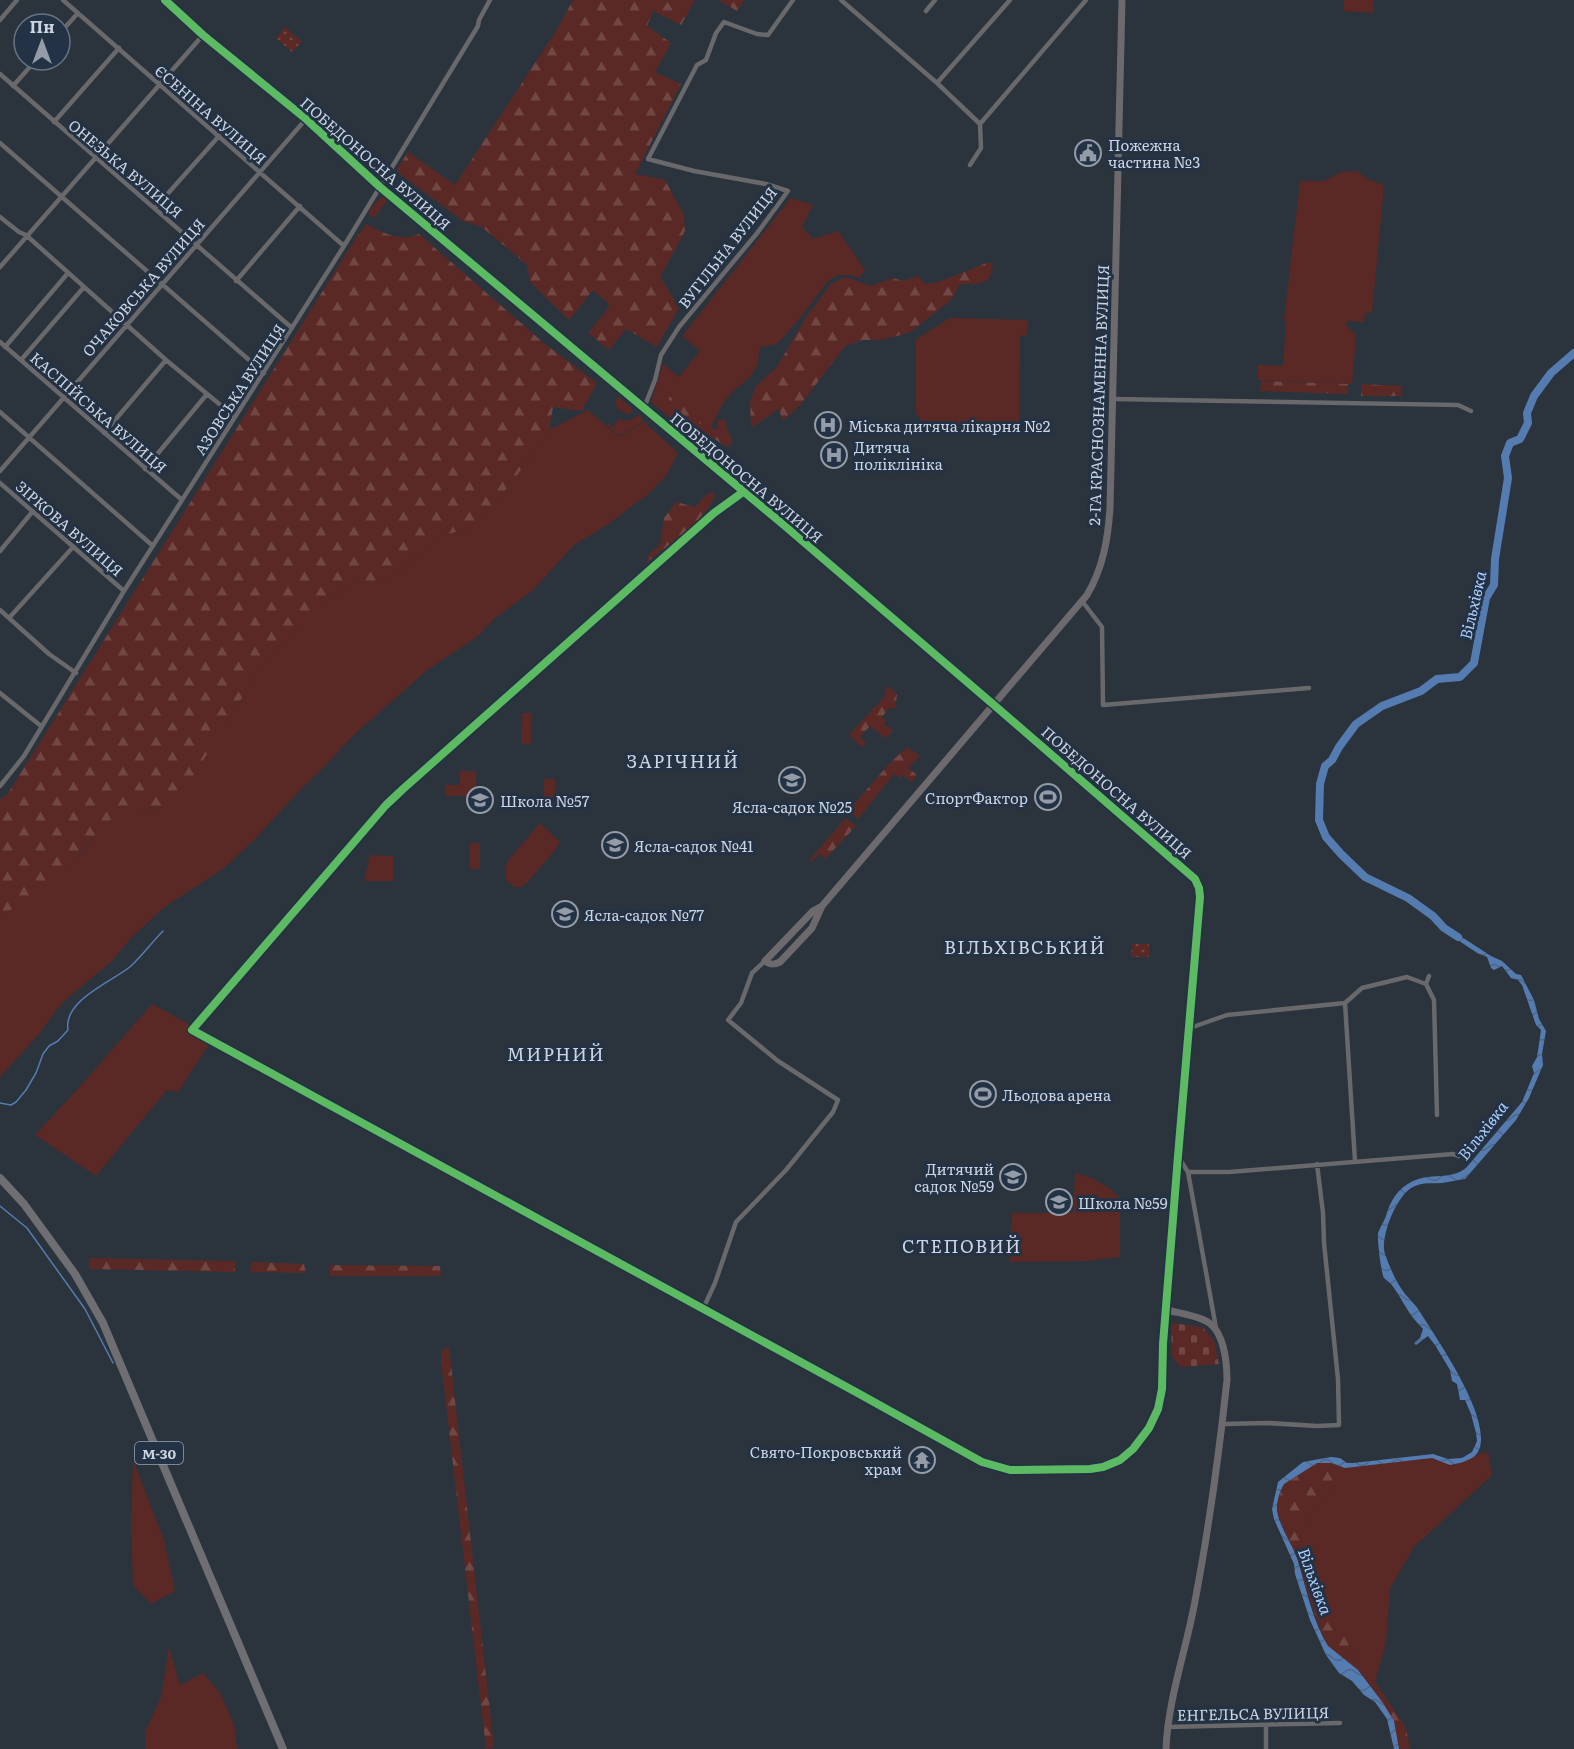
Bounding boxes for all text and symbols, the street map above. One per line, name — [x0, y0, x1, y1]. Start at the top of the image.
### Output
north arrow — [12, 12, 72, 72]
text: Пн — [30, 14, 54, 38]
street label: ЄСЕНІНА ВУЛИЦЯ — [150, 59, 272, 169]
street label: ПОБЕДОНОСНА ВУЛИЦЯ — [296, 91, 456, 235]
street label: ОНЕЗЬКА ВУЛИЦЯ — [64, 113, 188, 223]
place label: Пожежна частина №3 — [1108, 133, 1200, 173]
public building icon: Пожежна частина №3 — [1073, 138, 1103, 168]
street label: ВУГІЛЬНА ВУЛИЦЯ — [672, 181, 782, 313]
street label: ОЧАКОВСЬКА ВУЛИЦЯ — [76, 213, 210, 361]
street label: 2-ГА КРАСНОЗНАМЕННА ВУЛИЦЯ — [1082, 264, 1114, 526]
street label: АЗОВСЬКА ВУЛИЦЯ — [188, 319, 290, 459]
street label: КАСПІЙСЬКА ВУЛИЦЯ — [26, 346, 172, 478]
street label: ПОБЕДОНОСНА ВУЛИЦЯ — [666, 406, 828, 548]
hospital icon: Міська дитяча лікарня №2 — [813, 410, 843, 440]
place label: Міська дитяча лікарня №2 — [848, 414, 1051, 437]
place label: Дитяча поліклініка — [854, 435, 944, 475]
hospital icon: Дитяча поліклініка — [819, 440, 849, 470]
street label: ЗІРКОВА ВУЛИЦЯ — [11, 475, 129, 581]
water label: Вільхівка — [1452, 568, 1492, 642]
street label: ПОБЕДОНОСНА ВУЛИЦЯ — [1037, 720, 1197, 864]
district label: ЗАРІЧНИЙ — [627, 747, 740, 774]
school or university icon: Ясла-садок №25 — [777, 765, 807, 795]
sports icon: СпортФактор — [1033, 782, 1063, 812]
school or university icon: Школа №57 — [465, 785, 495, 815]
place label: СпортФактор — [925, 786, 1028, 809]
place label: Школа №57 — [500, 789, 590, 812]
place label: Ясла-садок №25 — [732, 795, 852, 818]
school or university icon: Ясла-садок №41 — [600, 830, 630, 860]
place label: Ясла-садок №41 — [634, 834, 753, 857]
school or university icon: Ясла-садок №77 — [550, 899, 580, 929]
place label: Ясла-садок №77 — [584, 903, 705, 926]
district label: ВІЛЬХІВСЬКИЙ — [944, 933, 1106, 960]
district label: МИРНИЙ — [507, 1040, 605, 1067]
sports icon: Льодова арена — [968, 1079, 998, 1109]
place label: Льодова арена — [1002, 1083, 1112, 1106]
water label: Вільхівка — [1451, 1095, 1513, 1165]
place label: Дитячий садок №59 — [914, 1157, 994, 1197]
school or university icon: Дитячий садок №59 — [998, 1162, 1028, 1192]
school or university icon: Школа №59 — [1044, 1187, 1074, 1217]
place label: Школа №59 — [1078, 1191, 1168, 1214]
district label: СТЕПОВИЙ — [902, 1232, 1022, 1259]
place label: Свято-Покровський храм — [750, 1440, 902, 1480]
road number: М-30 — [135, 1442, 183, 1464]
temple icon: Свято-Покровський храм — [907, 1445, 937, 1475]
water label: Вільхівка — [1293, 1544, 1339, 1619]
street label: ЕНГЕЛЬСА ВУЛИЦЯ — [1177, 1700, 1329, 1726]

